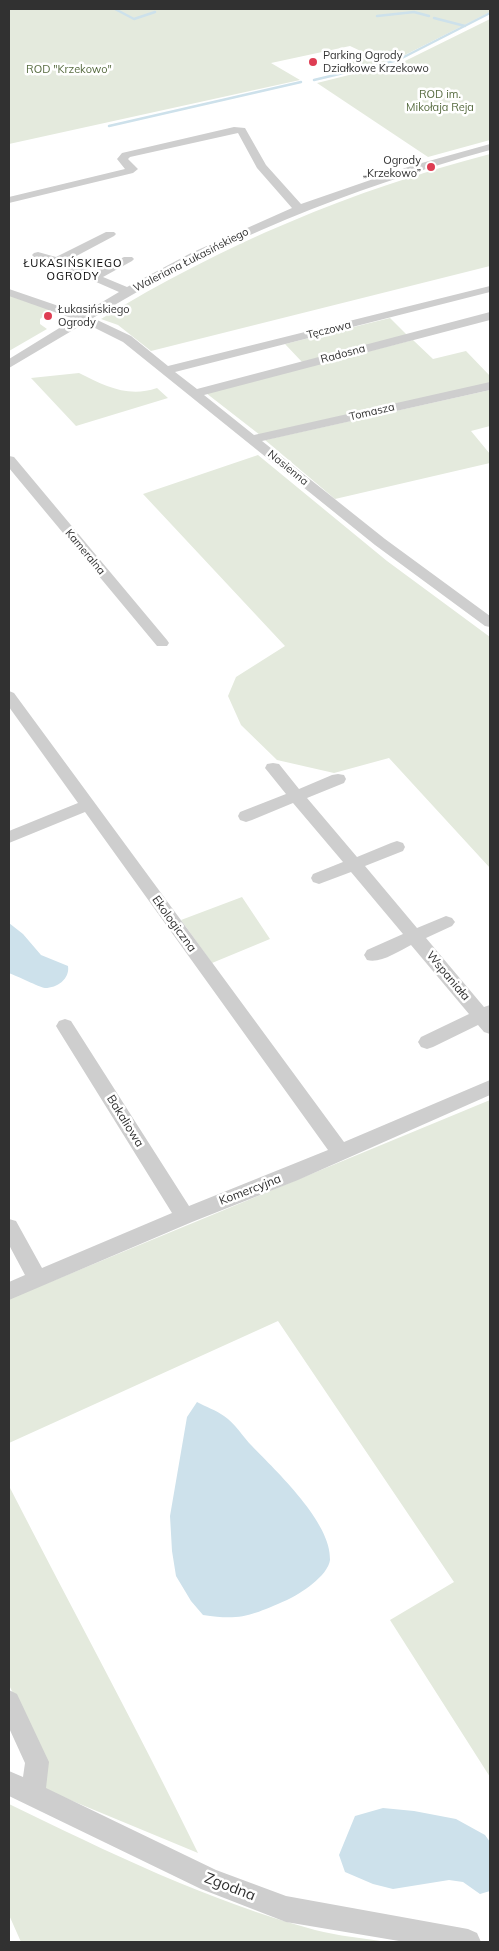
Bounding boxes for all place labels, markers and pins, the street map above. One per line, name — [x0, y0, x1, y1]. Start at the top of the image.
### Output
place label: Parking Ogrody Działkowe Krzekowo — [323, 49, 429, 75]
marker: Parking Ogrody Działkowe Krzekowo — [307, 56, 319, 68]
place label: Ogrody „Krzekowo” — [363, 154, 421, 180]
marker: Ogrody „Krzekowo” — [425, 161, 437, 173]
place label: Łukasińskiego Ogrody — [58, 303, 130, 329]
marker: Łukasińskiego Ogrody — [42, 310, 54, 322]

